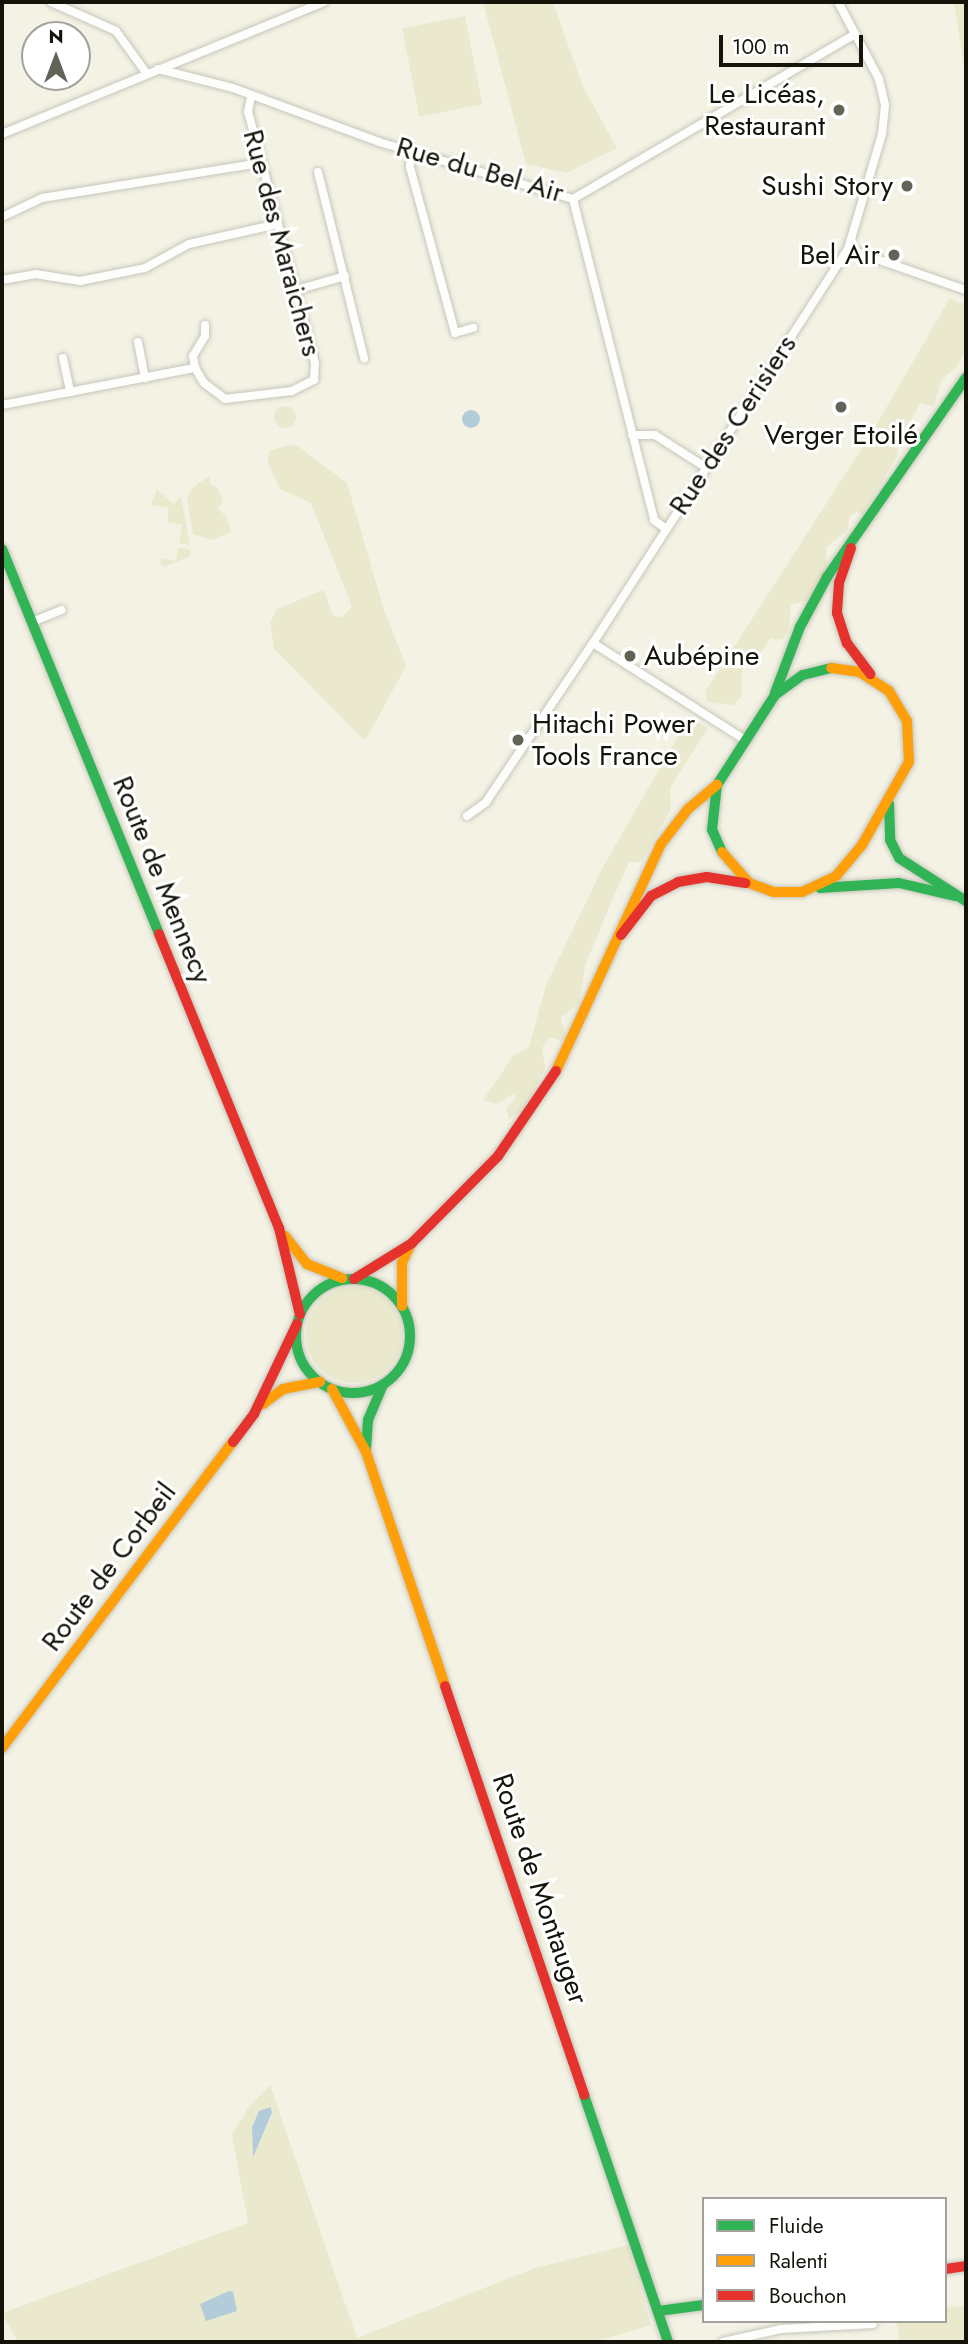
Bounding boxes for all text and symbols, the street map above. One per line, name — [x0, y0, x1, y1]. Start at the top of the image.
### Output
north arrow — [21, 21, 91, 91]
scale bar — [723, 21, 866, 65]
text: N — [48, 23, 64, 50]
text: 100 m — [732, 32, 789, 62]
place label: Le Licéas, Restaurant — [704, 77, 825, 143]
marker: Le Licéas, Restaurant — [831, 102, 847, 118]
street label: Rue des Maraichers — [236, 126, 328, 360]
street label: Rue du Bel Air — [392, 130, 568, 210]
place label: Sushi Story — [761, 169, 893, 203]
marker: Sushi Story — [899, 178, 915, 194]
place label: Bel Air — [800, 238, 880, 272]
marker: Bel Air — [886, 247, 902, 263]
street label: Rue des Cerisiers — [662, 329, 804, 521]
marker: Verger Etoilé — [833, 399, 849, 415]
place label: Verger Etoilé — [764, 418, 918, 452]
place label: Aubépine — [644, 639, 759, 673]
marker: Aubépine — [622, 648, 638, 664]
place label: Hitachi Power Tools France — [532, 707, 695, 773]
marker: Hitachi Power Tools France — [510, 732, 526, 748]
street label: Route de Mennecy — [105, 771, 219, 989]
street label: Route de Corbeil — [35, 1476, 183, 1658]
street label: Route de Montauger — [485, 1769, 595, 2009]
legend — [702, 2197, 947, 2323]
text: Fluide — [769, 2211, 824, 2241]
text: Ralenti — [769, 2246, 828, 2276]
text: Bouchon — [769, 2281, 847, 2311]

